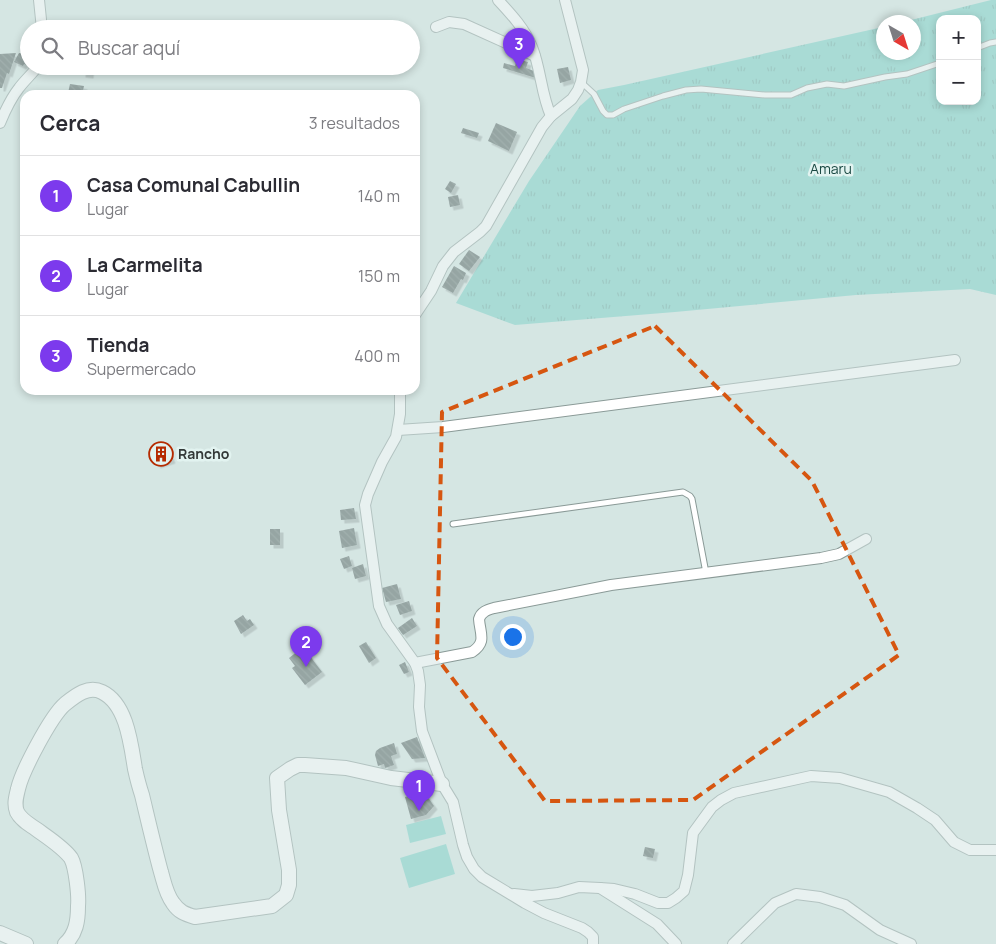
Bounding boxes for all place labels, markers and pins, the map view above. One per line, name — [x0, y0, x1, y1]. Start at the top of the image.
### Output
pin: 3 — [503, 28, 535, 69]
building icon: Rancho — [148, 441, 174, 467]
place label: Rancho — [178, 444, 230, 463]
pin: 2 — [290, 626, 322, 667]
pin: 1 — [403, 770, 435, 811]

